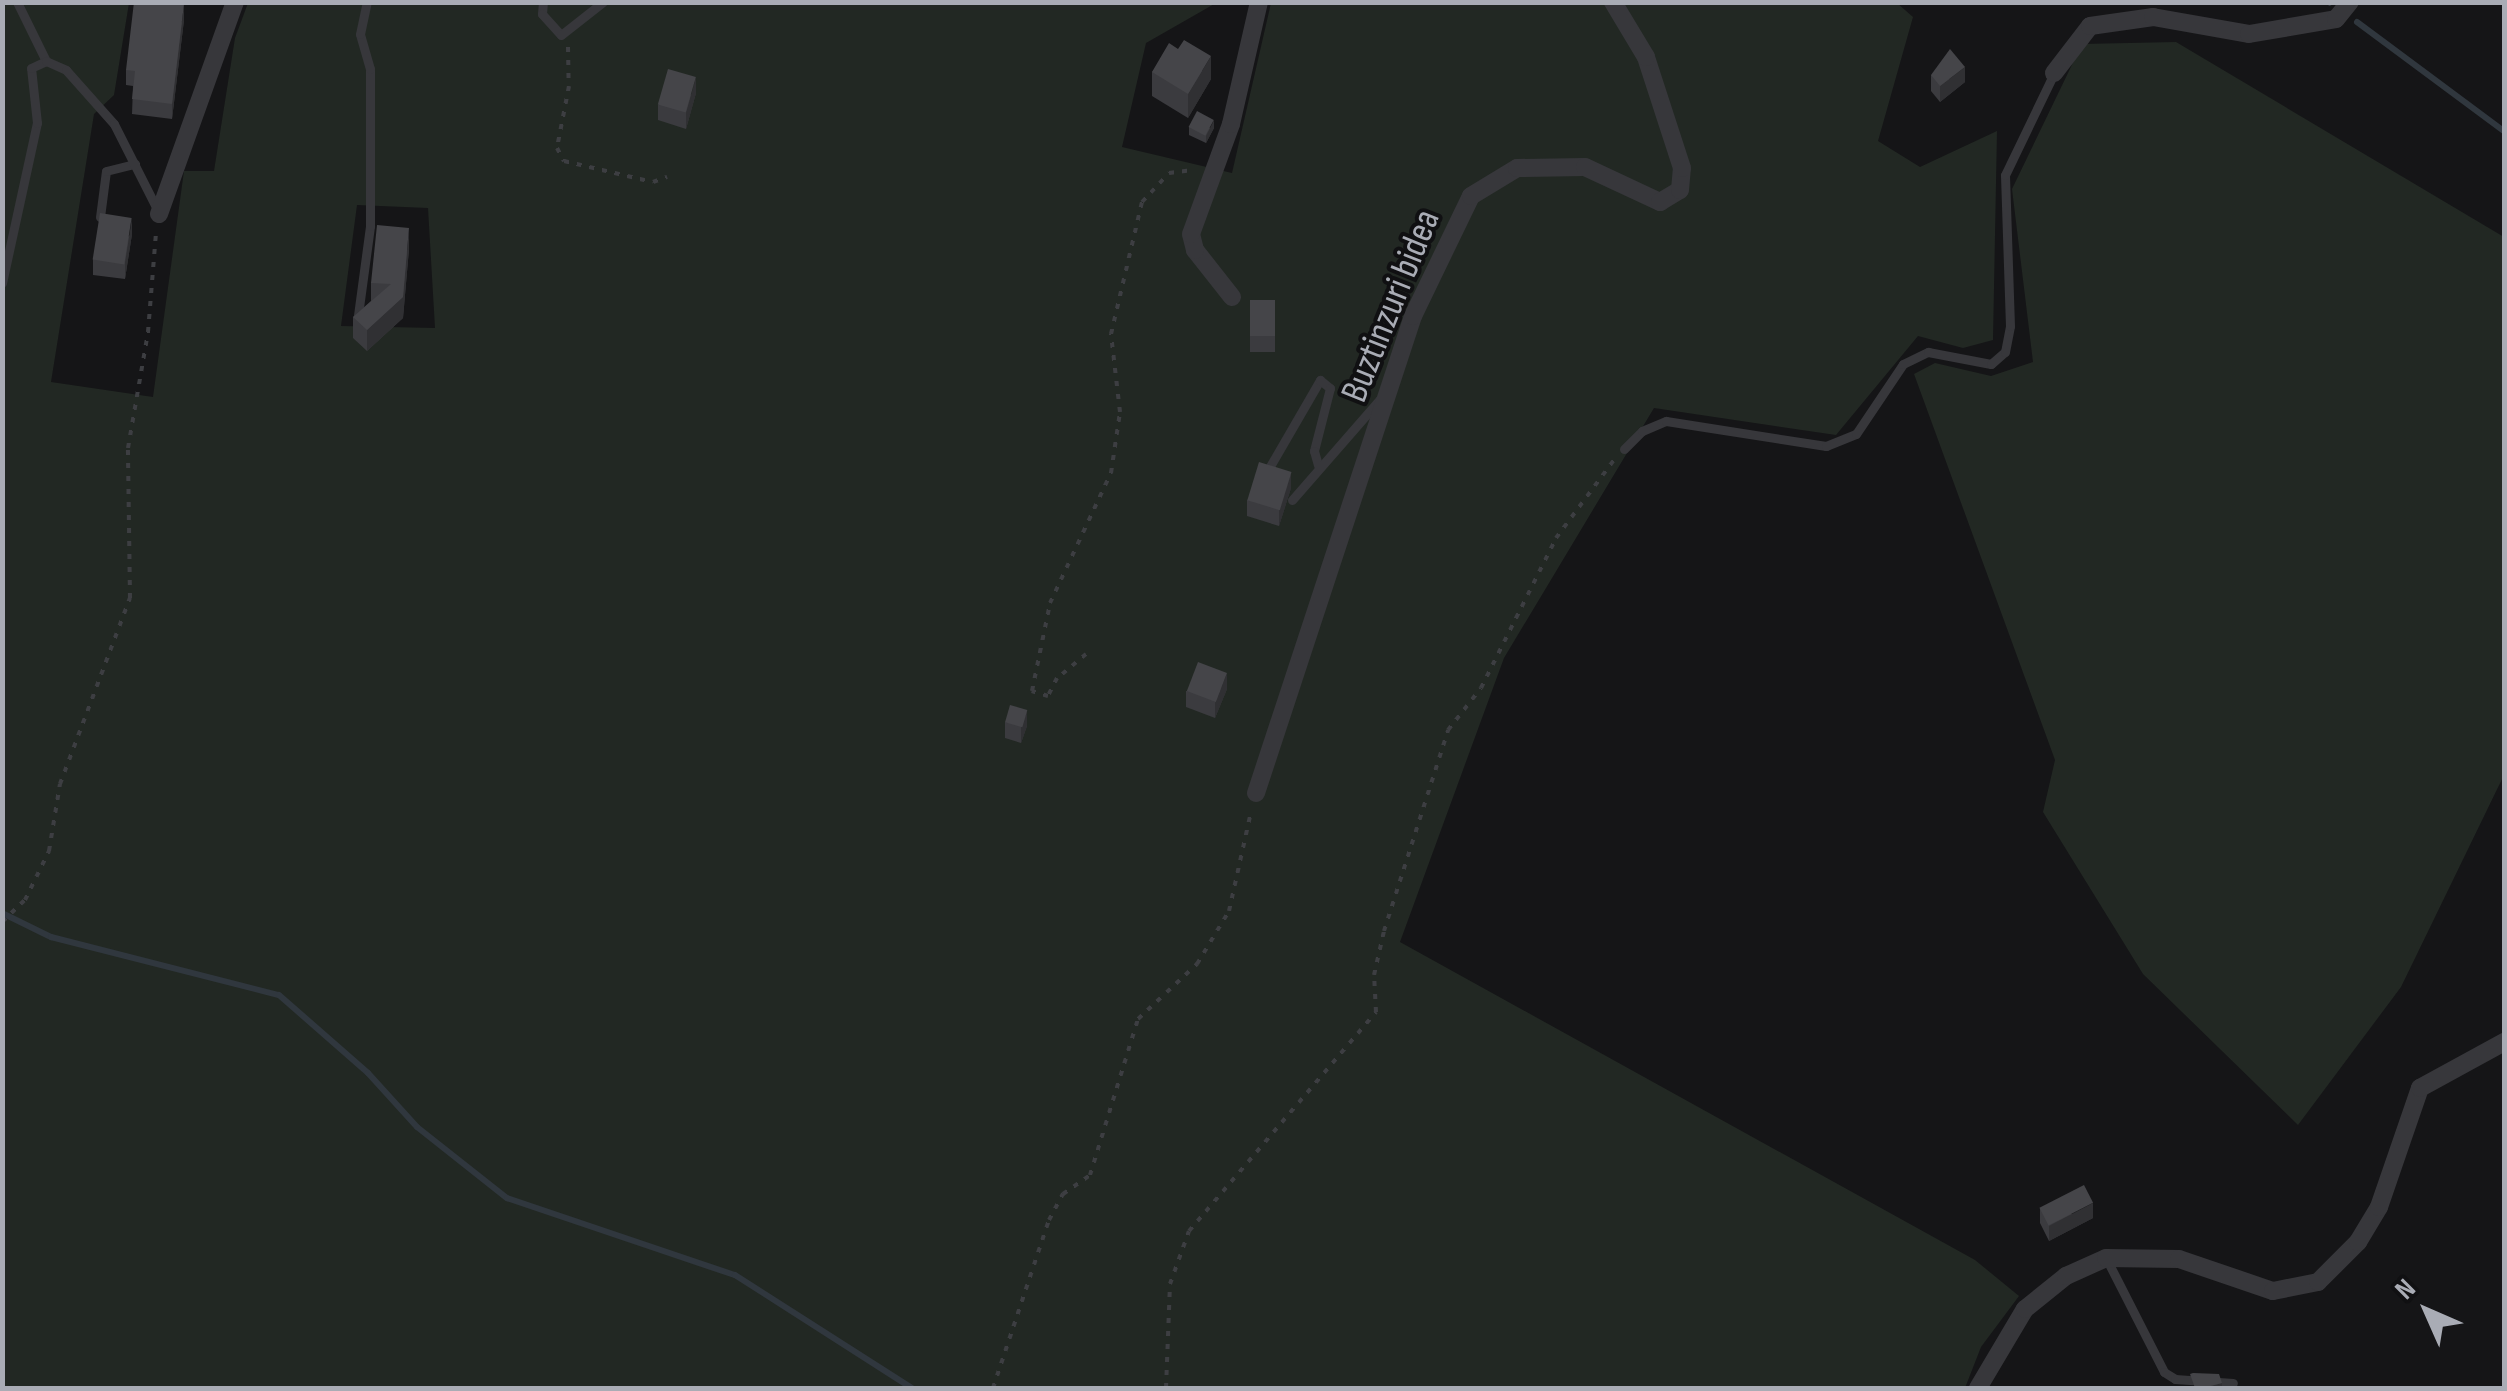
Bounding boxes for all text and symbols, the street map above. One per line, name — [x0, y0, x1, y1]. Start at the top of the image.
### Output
street label: Buztinzuri bidea — [1332, 203, 1450, 409]
north arrow — [2377, 1261, 2477, 1361]
text: N — [2388, 1272, 2422, 1306]

